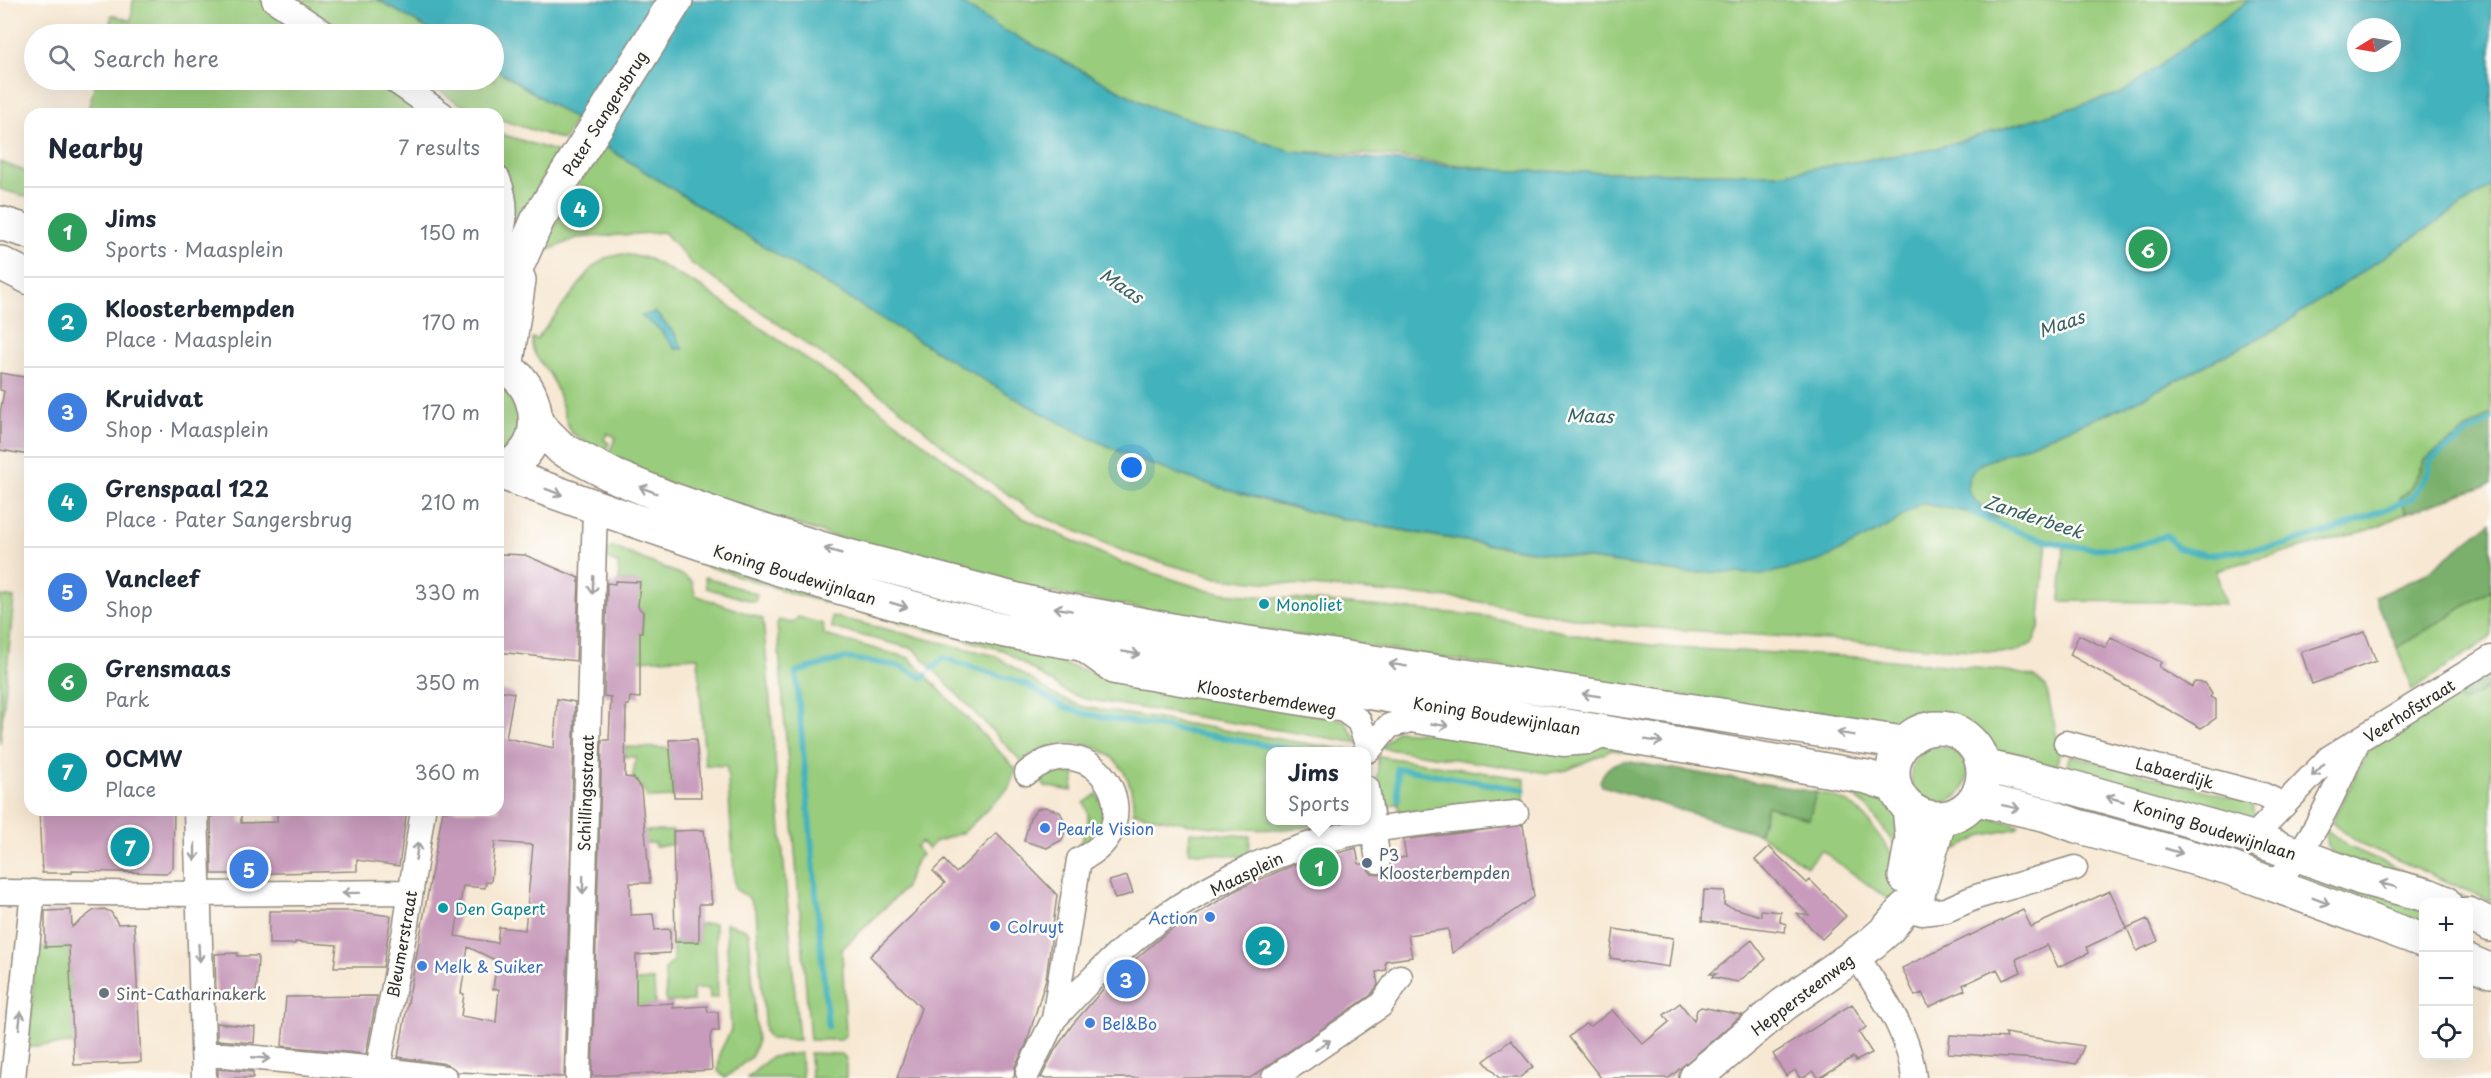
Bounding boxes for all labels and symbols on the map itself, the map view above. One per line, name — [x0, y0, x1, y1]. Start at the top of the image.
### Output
north arrow — [2347, 18, 2401, 72]
street label: Pater Sangersbrug — [556, 46, 652, 180]
pin: 4 — [560, 186, 600, 230]
pin: 6 — [2128, 226, 2168, 272]
water label: Maas — [1095, 261, 1151, 310]
water label: Maas — [2034, 302, 2089, 343]
water label: Maas — [1566, 401, 1616, 429]
your location — [1117, 453, 1146, 482]
one-way arrow — [639, 484, 658, 495]
water label: Zanderbeek — [1981, 487, 2088, 545]
one-way arrow — [544, 488, 562, 499]
street label: Koning Boudewijnlaan — [711, 538, 879, 610]
one-way arrow — [824, 545, 843, 557]
one-way arrow — [587, 575, 599, 595]
place label: Monoliet — [1276, 592, 1343, 616]
marker: Monoliet — [1257, 597, 1271, 611]
one-way arrow — [889, 600, 908, 611]
one-way arrow — [1053, 603, 1073, 614]
one-way arrow — [1120, 648, 1140, 659]
one-way arrow — [1389, 660, 1408, 671]
street label: Veerhofstraat — [2359, 672, 2460, 748]
street label: Kloosterbemdeweg — [1195, 673, 1339, 721]
one-way arrow — [1581, 689, 1601, 700]
street label: Koning Boudewijnlaan — [1412, 690, 1582, 740]
one-way arrow — [1430, 719, 1449, 730]
one-way arrow — [1836, 729, 1856, 740]
street label: Schillingsstraat — [571, 734, 599, 852]
one-way arrow — [1644, 736, 1664, 747]
street label: Labaerdijk — [2133, 750, 2217, 794]
one-way arrow — [2310, 763, 2325, 778]
one-way arrow — [2106, 793, 2125, 804]
street label: Koning Boudewijnlaan — [2131, 793, 2299, 865]
one-way arrow — [2001, 802, 2021, 813]
place label: Pearle Vision — [1057, 816, 1154, 840]
marker: Pearle Vision — [1038, 821, 1052, 835]
pin: 7 — [110, 824, 150, 870]
one-way arrow — [189, 842, 201, 862]
one-way arrow — [411, 842, 422, 861]
place label: P3 Kloosterbempden — [1379, 842, 1510, 884]
pin: 1 — [1300, 844, 1338, 890]
street label: Maasplein — [1205, 845, 1287, 901]
pin: 5 — [230, 846, 268, 892]
one-way arrow — [2165, 846, 2184, 857]
marker: P3 Kloosterbempden — [1360, 856, 1374, 870]
one-way arrow — [577, 875, 588, 895]
one-way arrow — [2379, 879, 2398, 890]
one-way arrow — [342, 887, 362, 898]
street label: Bleumerstraat — [380, 888, 422, 1000]
place label: Den Gapert — [455, 896, 546, 920]
one-way arrow — [2311, 896, 2329, 907]
marker: Den Gapert — [436, 901, 450, 915]
place label: Action — [1149, 905, 1198, 929]
marker: Action — [1203, 910, 1217, 924]
place label: Colruyt — [1007, 914, 1064, 938]
marker: Colruyt — [988, 919, 1002, 933]
pin: 2 — [1246, 924, 1284, 968]
one-way arrow — [194, 942, 205, 962]
street label: Heppersteenweg — [1745, 947, 1859, 1041]
place label: Melk & Suiker — [434, 954, 543, 978]
pin: 3 — [1106, 956, 1146, 1002]
marker: Melk & Suiker — [415, 959, 429, 973]
place label: Sint-Catharinakerk — [116, 981, 267, 1005]
marker: Sint-Catharinakerk — [97, 986, 111, 1000]
one-way arrow — [15, 1010, 26, 1030]
place label: Bel&Bo — [1102, 1011, 1157, 1035]
marker: Bel&Bo — [1083, 1016, 1097, 1030]
one-way arrow — [1314, 1039, 1330, 1051]
one-way arrow — [251, 1053, 271, 1064]

